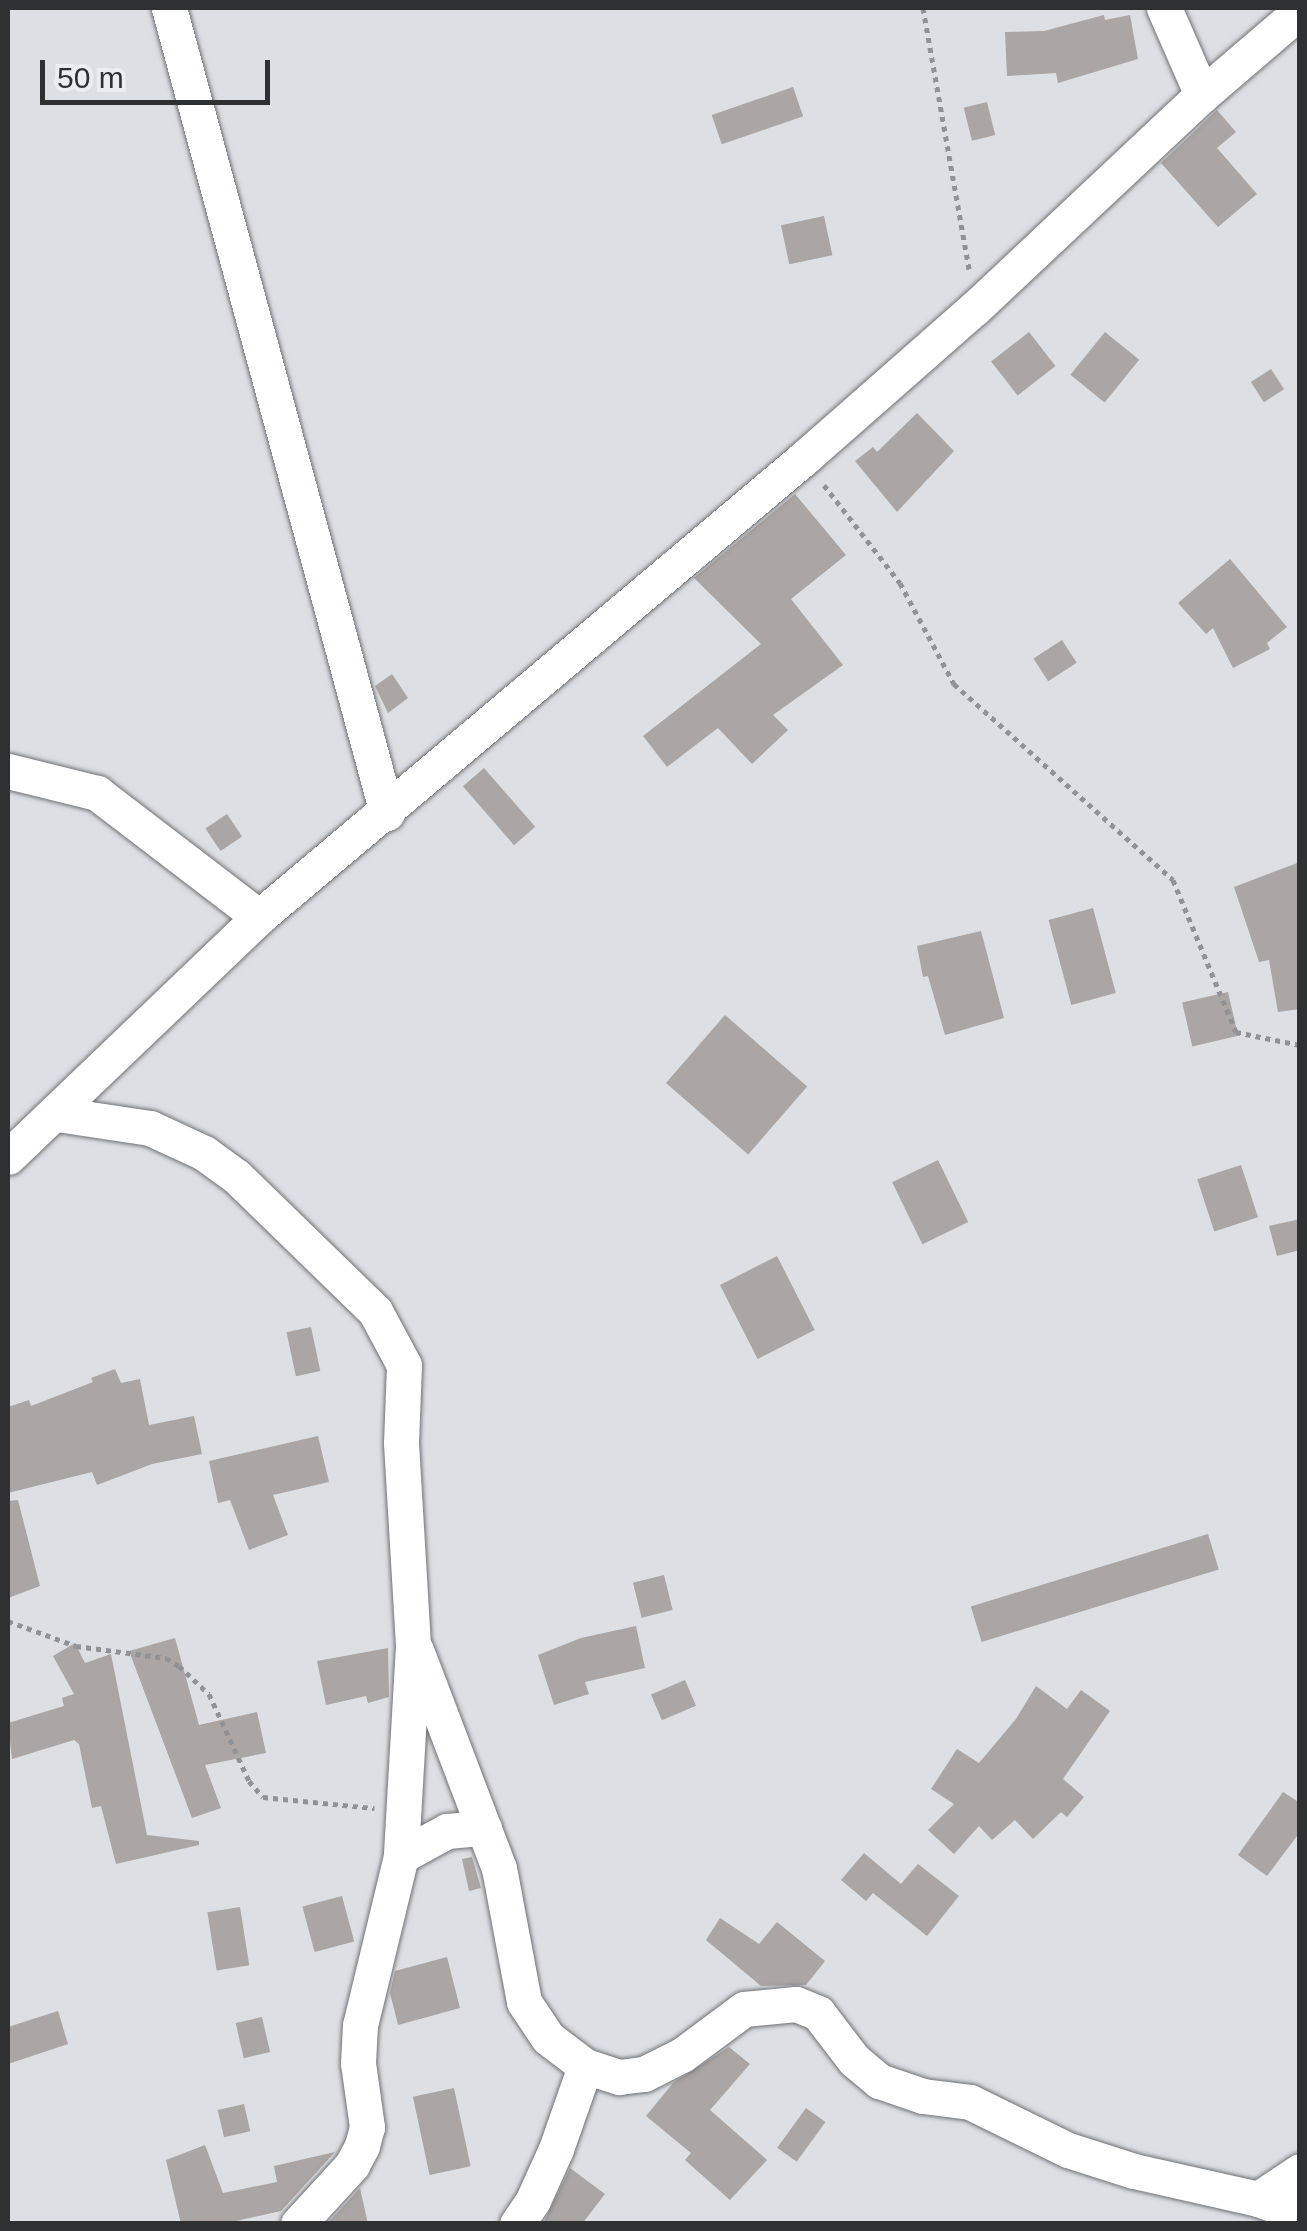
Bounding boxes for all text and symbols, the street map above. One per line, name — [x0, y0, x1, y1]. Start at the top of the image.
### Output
scale bar — [45, 40, 275, 102]
text: 50 m — [57, 61, 124, 94]

